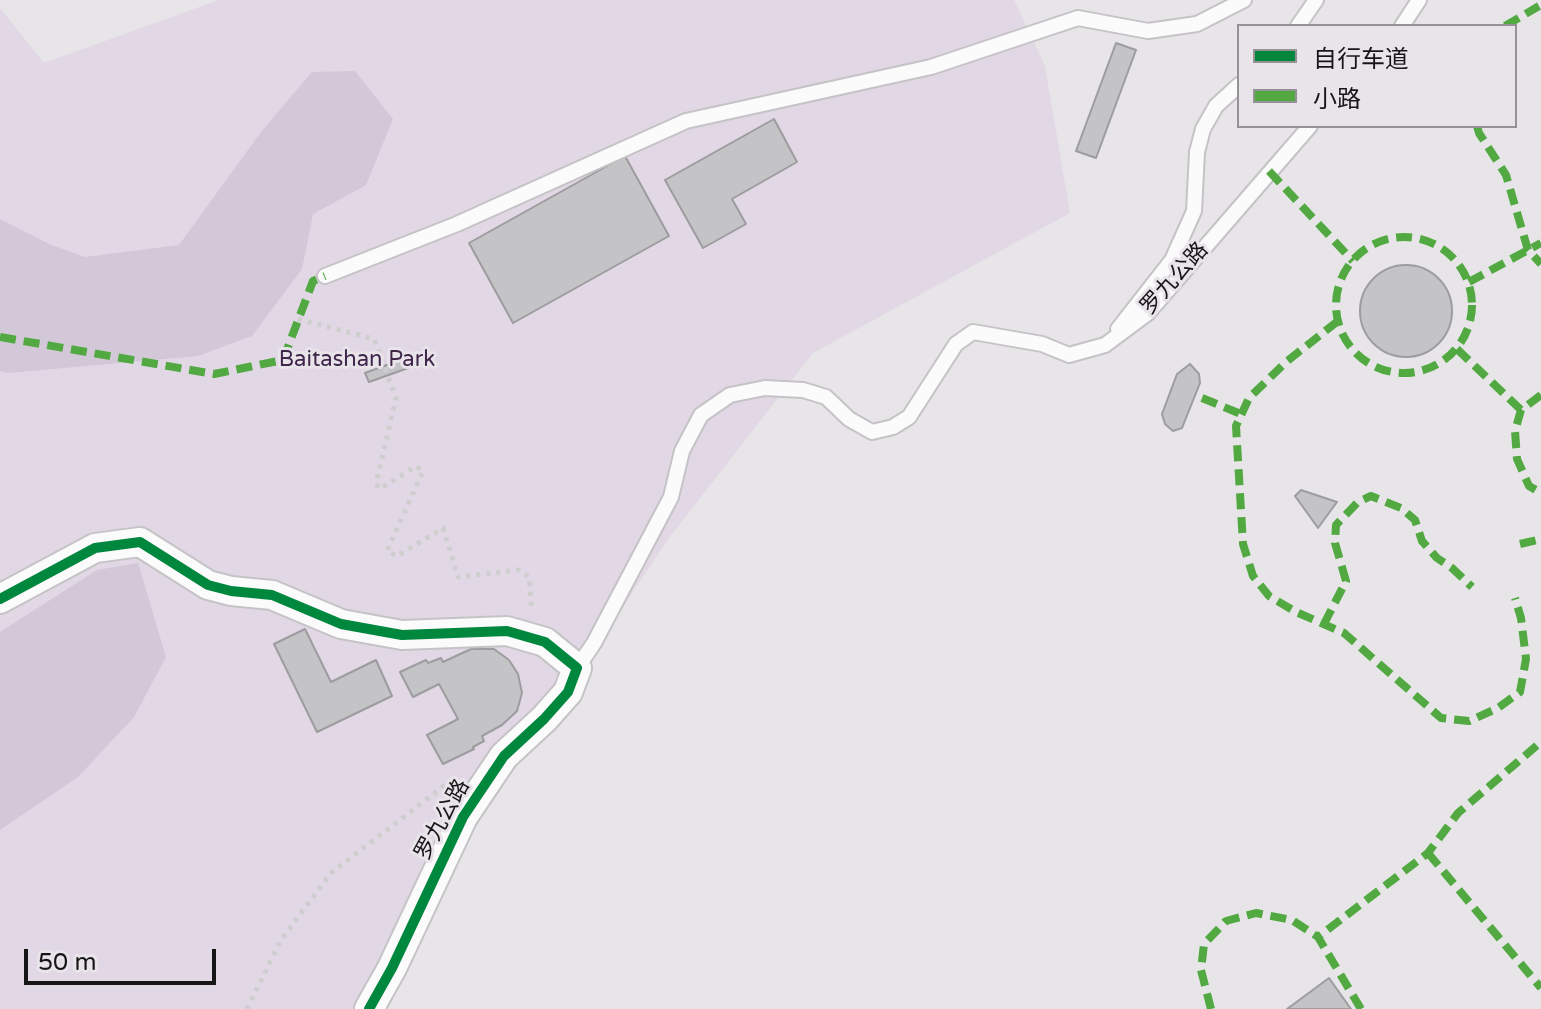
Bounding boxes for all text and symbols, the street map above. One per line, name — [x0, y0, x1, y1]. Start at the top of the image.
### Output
legend — [1237, 24, 1517, 128]
text: 自行车道 — [1313, 45, 1409, 74]
text: 小路 — [1313, 85, 1361, 114]
street label: 罗九公路 — [1136, 237, 1214, 321]
park label: Baitashan Park — [279, 347, 435, 373]
street label: 罗九公路 — [410, 775, 476, 865]
scale bar — [28, 933, 220, 983]
text: 50 m — [38, 948, 96, 977]

